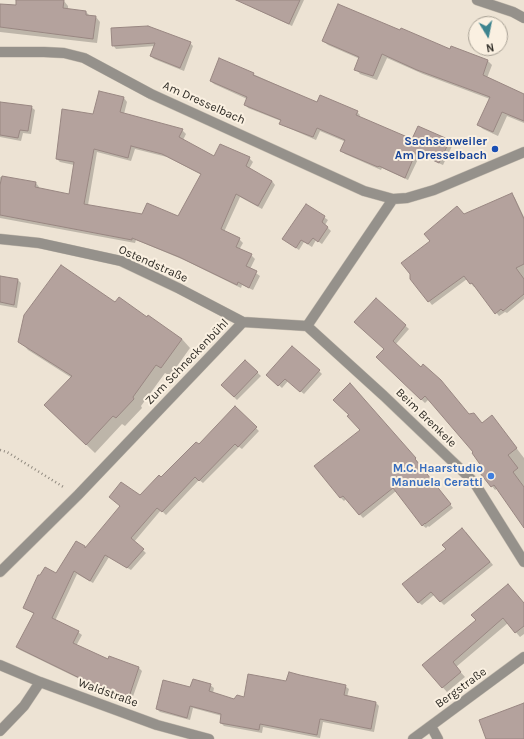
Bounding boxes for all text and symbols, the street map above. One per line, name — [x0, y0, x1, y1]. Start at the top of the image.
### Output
north arrow — [468, 16, 508, 56]
text: N — [485, 40, 495, 54]
street label: Am Dresselbach — [161, 78, 247, 128]
place label: Sachsenweiler Am Dresselbach — [395, 135, 487, 163]
marker: Sachsenweiler Am Dresselbach — [490, 144, 500, 154]
street label: Ostendstraße — [116, 242, 190, 286]
street label: Zum Schneckenbühl — [142, 316, 232, 408]
street label: Beim Brenkele — [393, 385, 459, 451]
place label: M.C. Haarstudio Manuela Ceratti — [391, 462, 483, 490]
marker: M.C. Haarstudio Manuela Ceratti — [486, 471, 496, 481]
street label: Bergstraße — [433, 665, 489, 711]
street label: Waldstraße — [76, 676, 140, 710]

